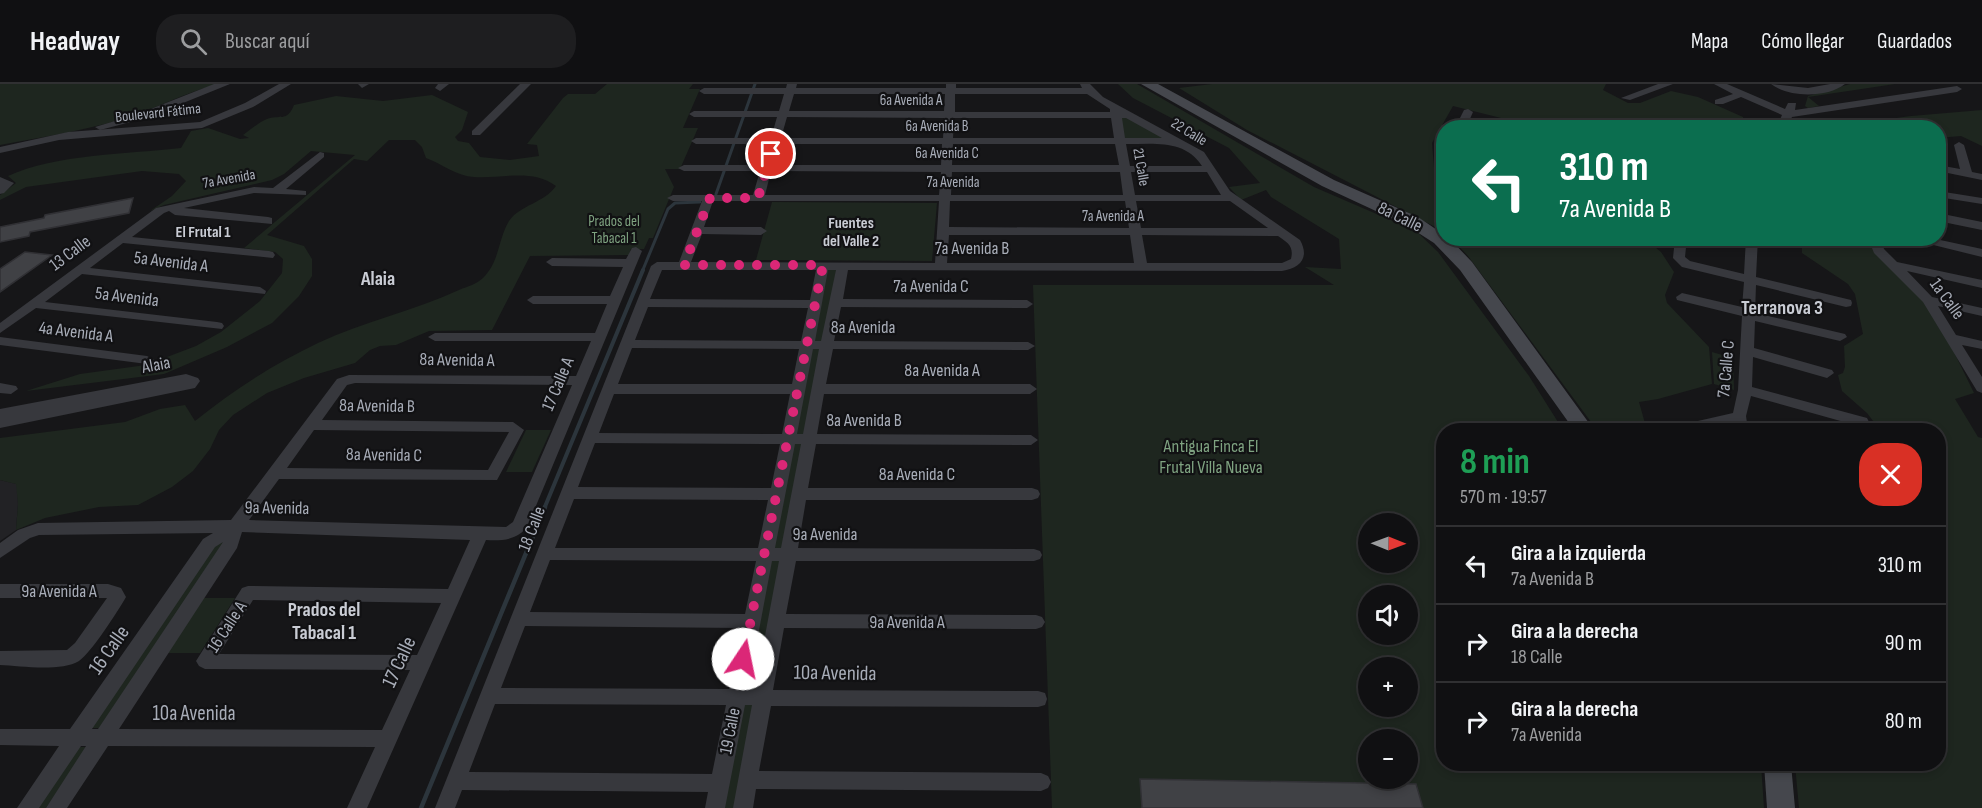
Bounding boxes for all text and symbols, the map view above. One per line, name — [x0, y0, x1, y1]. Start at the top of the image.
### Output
search box — [156, 14, 576, 68]
text: Headway — [30, 25, 120, 58]
icon: search — [177, 25, 210, 58]
text: Buscar aquí — [225, 28, 310, 55]
text: Mapa — [1691, 29, 1728, 54]
text: Cómo llegar — [1761, 29, 1844, 54]
text: Guardados — [1877, 29, 1952, 54]
street label: 6a Avenida A — [880, 91, 943, 110]
street label: Boulevard Fátima — [114, 99, 202, 127]
street label: 22 Calle — [1167, 114, 1211, 150]
street label: 6a Avenida B — [906, 117, 969, 136]
pin — [745, 128, 796, 179]
icon: arrive — [754, 137, 787, 170]
text: 310 m — [1559, 142, 1649, 193]
street label: 6a Avenida C — [915, 144, 979, 163]
icon: left — [1460, 144, 1538, 222]
street label: 21 Calle — [1128, 147, 1154, 187]
street label: 7a Avenida — [201, 165, 257, 193]
street label: 7a Avenida — [926, 173, 980, 192]
text: 7a Avenida B — [1559, 193, 1671, 225]
street label: 8a Calle — [1374, 197, 1426, 237]
street label: 7a Avenida A — [1082, 207, 1145, 226]
park label: Prados del Tabacal 1 — [588, 212, 640, 248]
district label: Fuentes del Valle 2 — [823, 214, 879, 251]
district label: El Frutal 1 — [176, 223, 231, 242]
street label: 13 Calle — [45, 231, 95, 275]
street label: 7a Avenida B — [935, 238, 1009, 259]
street label: 5a Avenida A — [133, 247, 210, 277]
district label: Alaia — [360, 267, 395, 291]
street label: 1a Calle — [1925, 274, 1969, 324]
street label: 7a Avenida C — [893, 276, 969, 297]
street label: 5a Avenida — [94, 283, 160, 311]
district label: Terranova 3 — [1741, 296, 1823, 320]
street label: 4a Avenida A — [38, 317, 115, 347]
street label: 8a Avenida — [831, 317, 895, 338]
street label: 7a Calle C — [1713, 339, 1739, 399]
street label: 8a Avenida A — [419, 349, 495, 371]
street label: Alaia — [139, 352, 172, 378]
street label: 17 Calle A — [537, 354, 579, 414]
street label: 8a Avenida A — [904, 360, 980, 381]
street label: 8a Avenida B — [339, 395, 415, 417]
street label: 8a Avenida B — [826, 410, 902, 431]
park label: Antigua Finca El Frutal Villa Nueva — [1159, 436, 1263, 478]
text: 8 min — [1460, 441, 1530, 484]
button: close — [1859, 443, 1922, 506]
street label: 8a Avenida C — [346, 444, 422, 466]
street label: 8a Avenida C — [879, 464, 955, 485]
text: 570 m · 19:57 — [1460, 485, 1547, 509]
street label: 9a Avenida — [244, 497, 310, 519]
street label: 18 Calle — [514, 504, 550, 554]
north arrow — [1358, 513, 1418, 573]
map controls — [1358, 513, 1418, 789]
street label: 9a Avenida — [793, 524, 857, 545]
text: Gira a la izquierda — [1511, 540, 1646, 567]
icon: left — [1460, 549, 1493, 582]
text: 310 m — [1878, 552, 1922, 579]
text: 7a Avenida B — [1511, 567, 1594, 591]
street label: 9a Avenida A — [21, 581, 97, 602]
button: sound — [1358, 585, 1418, 645]
street label: 16 Calle A — [203, 597, 251, 657]
district label: Prados del Tabacal 1 — [288, 598, 360, 645]
street label: 9a Avenida A — [869, 612, 945, 633]
text: Gira a la derecha — [1511, 618, 1638, 645]
street label: 16 Calle — [83, 621, 135, 679]
position arrow — [711, 627, 775, 691]
icon: right — [1460, 627, 1493, 660]
text: 90 m — [1885, 630, 1922, 657]
street label: 17 Calle — [376, 633, 422, 691]
text: 18 Calle — [1511, 645, 1562, 669]
button: + — [1358, 657, 1418, 717]
street label: 10a Avenida — [793, 660, 877, 686]
text: Gira a la derecha — [1511, 696, 1638, 723]
street label: 10a Avenida — [152, 701, 236, 726]
icon: right — [1460, 705, 1493, 738]
street label: 19 Calle — [715, 706, 745, 756]
text: 80 m — [1885, 708, 1922, 735]
text: 7a Avenida — [1511, 723, 1582, 747]
button: − — [1358, 729, 1418, 789]

